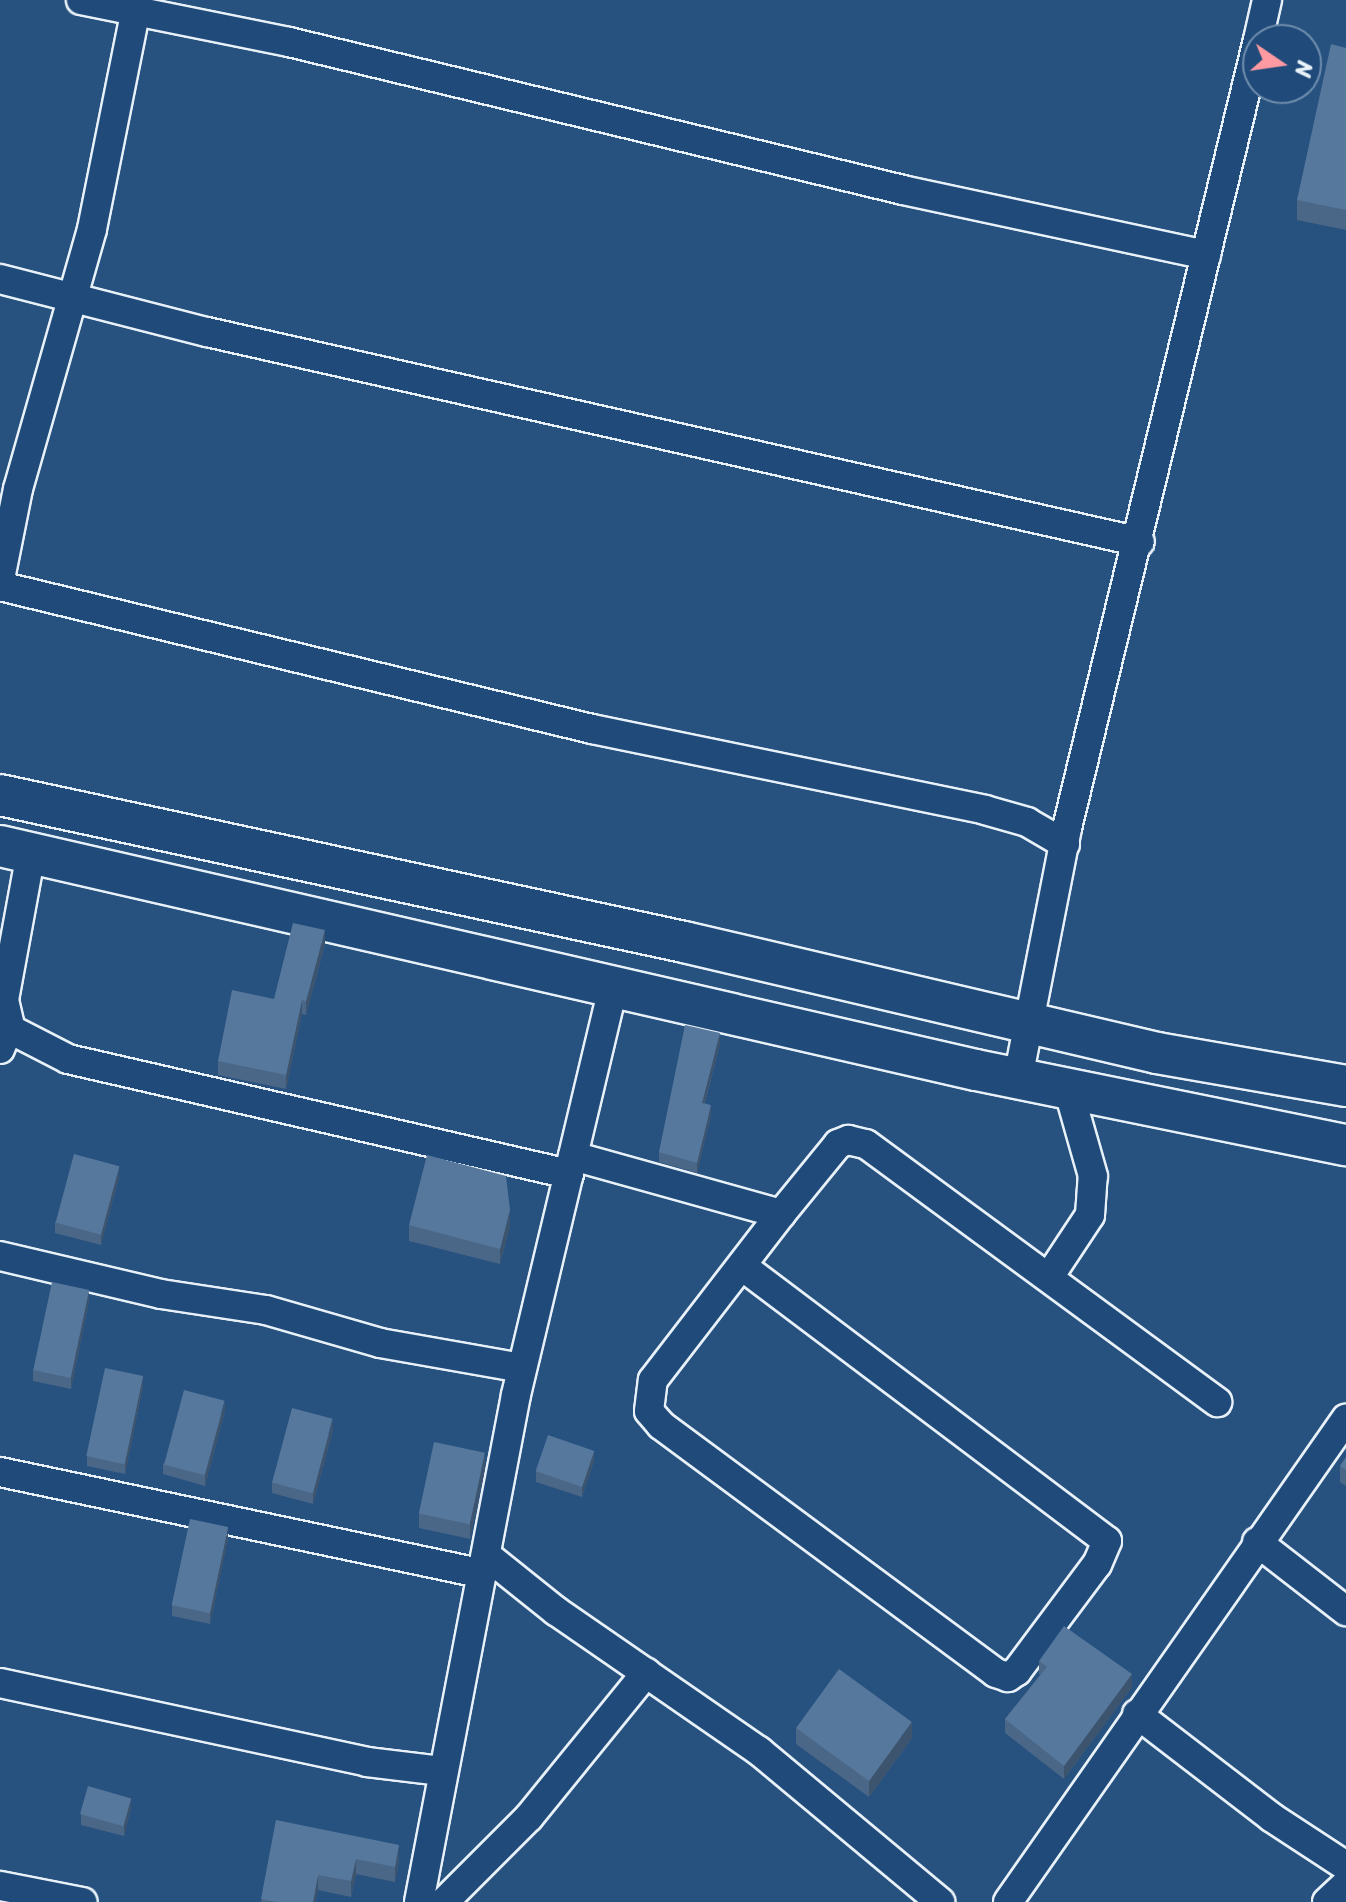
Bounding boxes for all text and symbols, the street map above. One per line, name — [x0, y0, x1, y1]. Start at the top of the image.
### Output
north arrow — [1242, 24, 1322, 104]
text: N — [1283, 57, 1325, 81]

